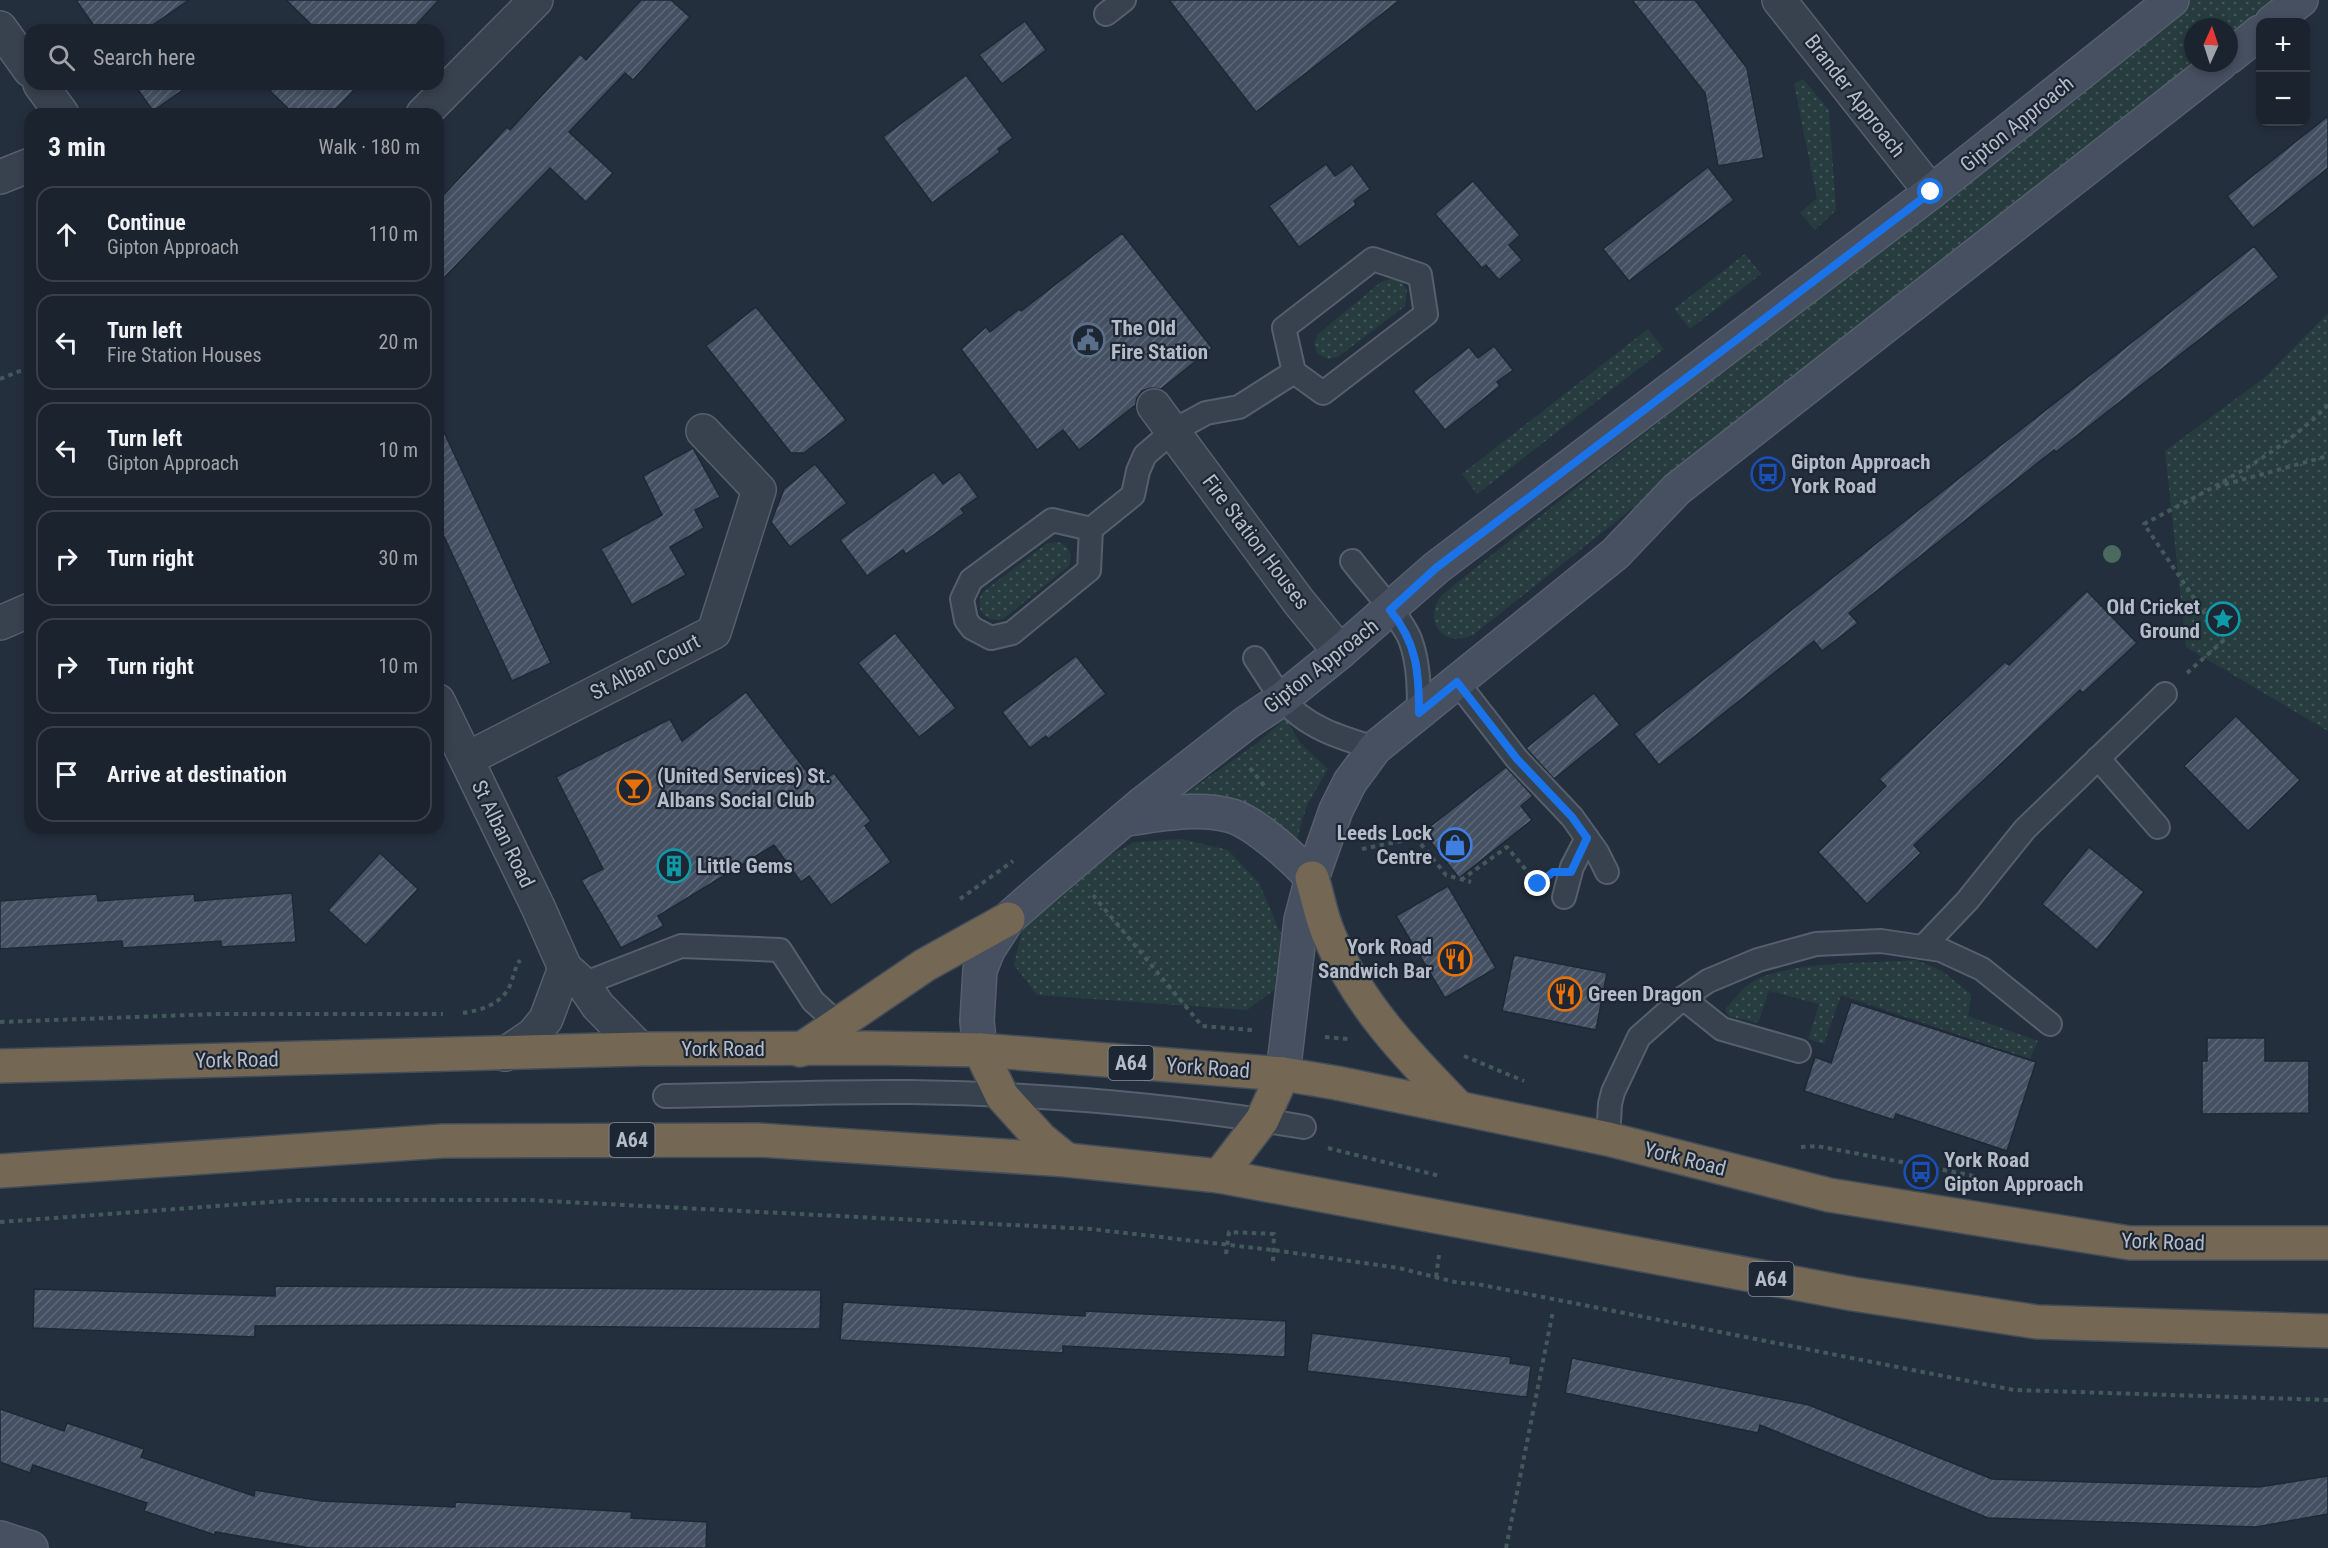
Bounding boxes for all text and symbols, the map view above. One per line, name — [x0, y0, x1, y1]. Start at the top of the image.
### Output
north arrow — [2184, 18, 2238, 72]
map controls — [2256, 18, 2310, 126]
button: + — [2256, 18, 2310, 72]
search box — [24, 24, 444, 90]
street label: Brander Approach — [1800, 30, 1910, 162]
icon: search — [45, 41, 78, 74]
text: Search here — [93, 45, 195, 70]
street label: Gipton Approach — [1956, 71, 2078, 177]
button: − — [2256, 72, 2310, 126]
text: 3 min — [48, 132, 106, 162]
text: Walk · 180 m — [319, 135, 420, 159]
route start — [1917, 178, 1943, 204]
text: Continue — [107, 210, 186, 235]
icon: ahead — [50, 218, 83, 251]
text: 110 m — [369, 222, 418, 246]
text: Gipton Approach — [107, 235, 239, 259]
place label: The Old Fire Station — [1111, 316, 1208, 364]
text: Turn left — [107, 318, 182, 343]
public building icon: The Old Fire Station — [1070, 322, 1106, 358]
icon: left — [50, 326, 83, 359]
text: 20 m — [379, 330, 418, 354]
text: Fire Station Houses — [107, 343, 262, 367]
text: Turn left — [107, 426, 182, 451]
icon: left — [50, 434, 83, 467]
text: 10 m — [379, 438, 418, 462]
place label: Gipton Approach York Road — [1791, 450, 1931, 498]
text: Gipton Approach — [107, 451, 239, 475]
bus stop icon: Gipton Approach York Road — [1750, 456, 1786, 492]
street label: Fire Station Houses — [1198, 470, 1314, 614]
icon: right — [50, 542, 83, 575]
text: Turn right — [107, 546, 194, 571]
text: 30 m — [379, 546, 418, 570]
place label: Old Cricket Ground — [2107, 595, 2200, 643]
place icon: Old Cricket Ground — [2205, 601, 2241, 637]
street label: Gipton Approach — [1259, 614, 1383, 718]
street label: St Alban Court — [586, 629, 704, 705]
icon: right — [50, 650, 83, 683]
text: Turn right — [107, 654, 194, 679]
text: 10 m — [379, 654, 418, 678]
icon: arrive — [50, 758, 83, 791]
text: Arrive at destination — [107, 762, 287, 787]
place label: (United Services) St. Albans Social Club — [657, 764, 831, 812]
bar icon: (United Services) St. Albans Social Club — [616, 770, 652, 806]
street label: St Alban Road — [467, 776, 539, 892]
place label: Leeds Lock Centre — [1337, 821, 1433, 869]
shop icon: Leeds Lock Centre — [1437, 827, 1473, 863]
building icon: Little Gems — [656, 848, 692, 884]
place label: Little Gems — [697, 854, 793, 878]
route end — [1524, 870, 1550, 896]
place label: York Road Sandwich Bar — [1318, 935, 1432, 983]
restaurant icon: York Road Sandwich Bar — [1437, 941, 1473, 977]
restaurant icon: Green Dragon — [1547, 976, 1583, 1012]
place label: Green Dragon — [1588, 982, 1702, 1006]
street label: York Road — [681, 1037, 765, 1061]
road number: A64 — [1108, 1046, 1154, 1080]
street label: York Road — [195, 1047, 279, 1073]
street label: York Road — [1165, 1053, 1251, 1083]
road number: A64 — [610, 1123, 654, 1157]
street label: York Road — [1641, 1137, 1729, 1181]
place label: York Road Gipton Approach — [1944, 1148, 2084, 1196]
bus stop icon: York Road Gipton Approach — [1903, 1154, 1939, 1190]
street label: York Road — [2121, 1229, 2205, 1255]
road number: A64 — [1748, 1262, 1794, 1296]

